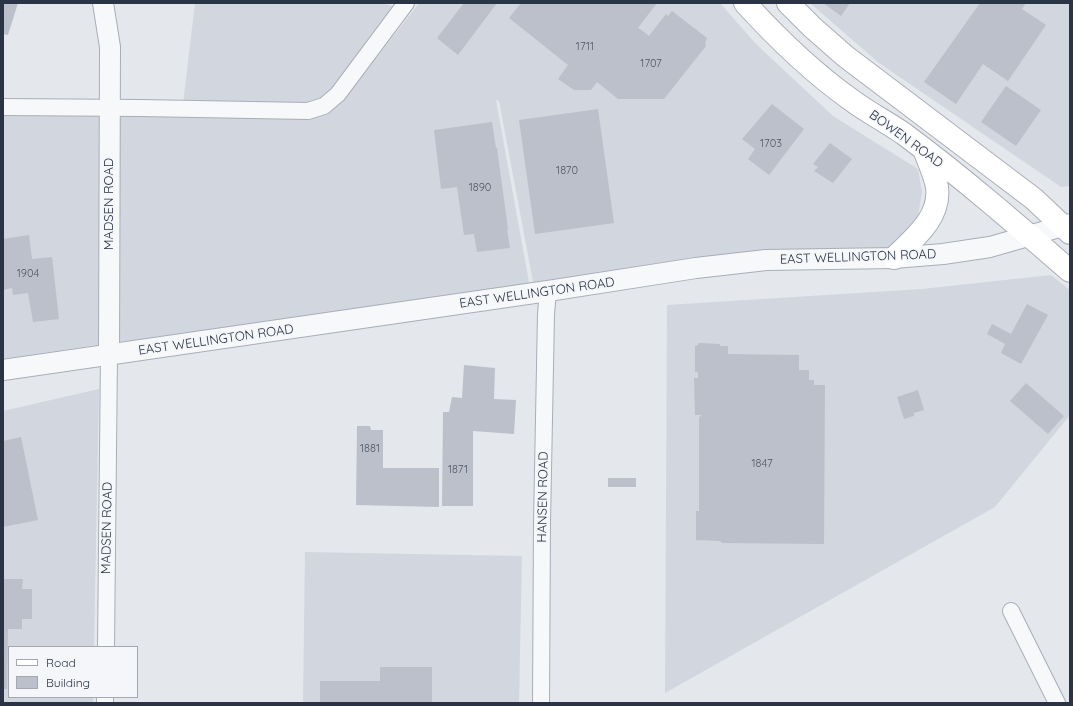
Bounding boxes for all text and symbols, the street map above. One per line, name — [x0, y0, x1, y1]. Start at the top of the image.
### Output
house number: 1711 — [576, 40, 594, 54]
house number: 1707 — [640, 57, 662, 71]
street label: BOWEN ROAD — [866, 107, 946, 171]
house number: 1703 — [760, 137, 782, 151]
street label: MADSEN ROAD — [101, 158, 117, 250]
house number: 1870 — [556, 164, 578, 178]
house number: 1890 — [469, 181, 491, 195]
street label: EAST WELLINGTON ROAD — [780, 246, 936, 268]
house number: 1904 — [17, 267, 39, 281]
street label: EAST WELLINGTON ROAD — [458, 274, 616, 312]
street label: EAST WELLINGTON ROAD — [137, 321, 295, 359]
house number: 1881 — [360, 442, 380, 456]
street label: HANSEN ROAD — [534, 451, 552, 543]
house number: 1847 — [751, 457, 773, 471]
house number: 1871 — [448, 463, 468, 477]
street label: MADSEN ROAD — [98, 482, 116, 574]
legend — [8, 646, 138, 698]
text: Road — [46, 655, 76, 670]
text: Building — [46, 675, 90, 690]

